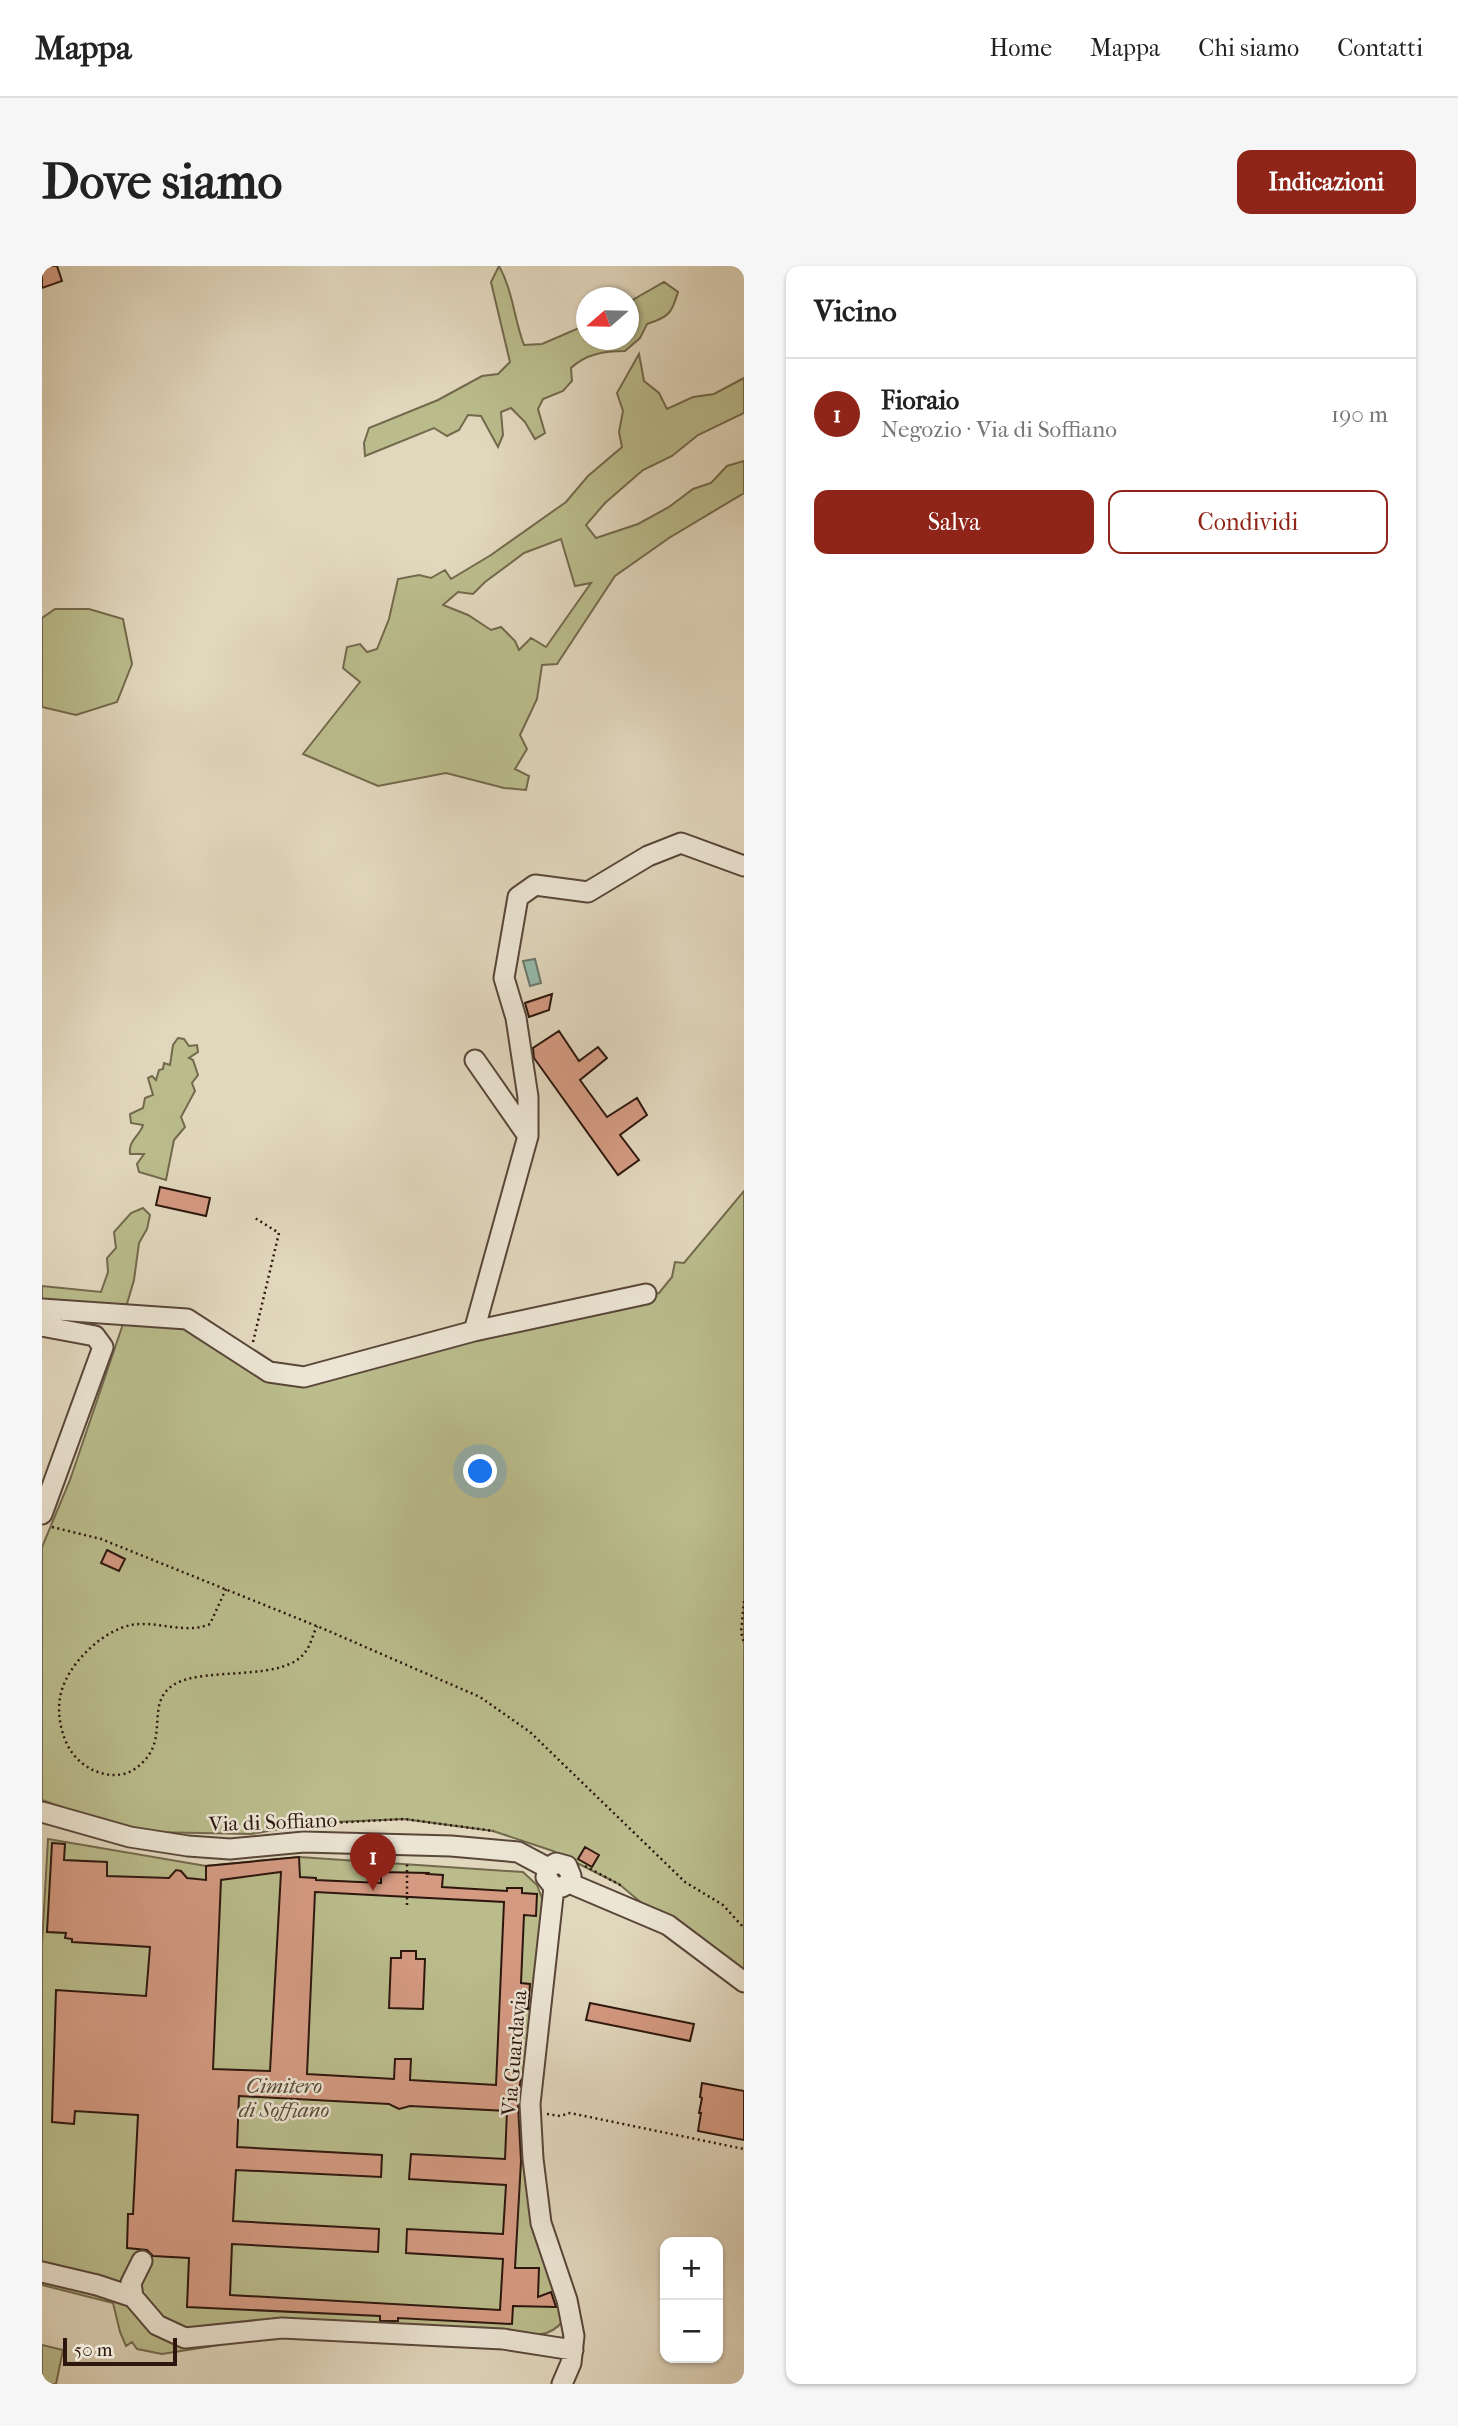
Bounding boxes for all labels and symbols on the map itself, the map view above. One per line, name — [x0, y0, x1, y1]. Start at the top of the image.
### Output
north arrow — [576, 287, 639, 350]
your location — [463, 1454, 497, 1488]
street label: Via di Soffiano — [207, 1808, 338, 1836]
pin: 1 — [350, 1833, 396, 1891]
street label: Via Guardavia — [496, 1989, 531, 2118]
park label: Cimitero di Soffiano — [239, 2074, 329, 2122]
scale bar — [63, 2335, 177, 2367]

